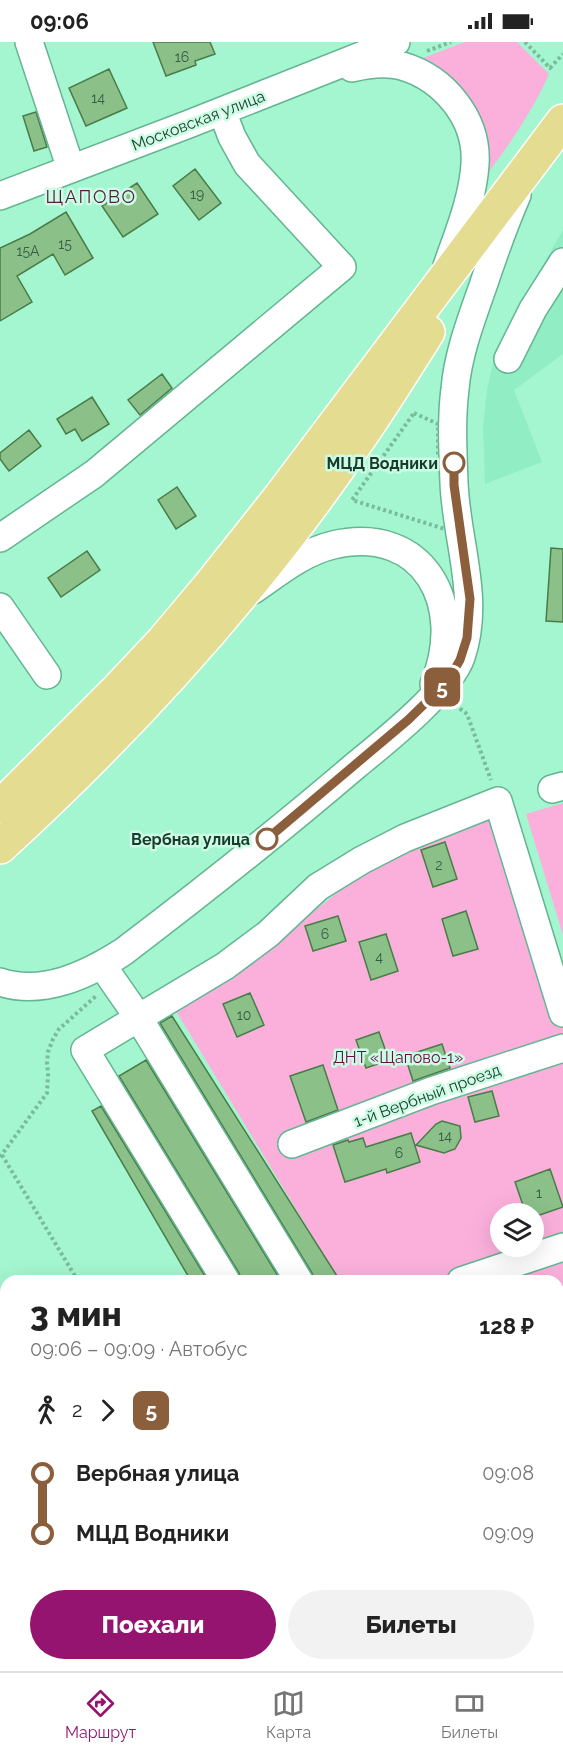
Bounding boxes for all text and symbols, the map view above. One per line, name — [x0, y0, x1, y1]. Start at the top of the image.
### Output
text: 09:06 — [30, 8, 89, 34]
house number: 16 — [175, 49, 189, 65]
street label: Московская улица — [129, 86, 267, 155]
house number: 14 — [91, 90, 105, 106]
district label: ЩАПОВО — [46, 186, 136, 207]
house number: 19 — [190, 186, 204, 202]
house number: 15 — [58, 236, 72, 252]
house number: 15А — [16, 243, 40, 259]
marker: МЦД Водники — [443, 452, 465, 474]
place label: МЦД Водники — [327, 454, 438, 473]
line badge: 5 — [422, 668, 462, 706]
text: 5 — [436, 675, 448, 700]
marker: Вербная улица — [256, 828, 278, 850]
place label: Вербная улица — [131, 830, 250, 849]
house number: 2 — [435, 857, 443, 873]
house number: 6 — [321, 926, 329, 942]
house number: 4 — [375, 949, 383, 965]
house number: 10 — [237, 1007, 251, 1023]
park label: ДНТ «Щапово-1» — [333, 1048, 463, 1067]
street label: 1-й Вербный проезд — [351, 1060, 503, 1131]
house number: 14 — [438, 1128, 452, 1144]
house number: 6 — [395, 1145, 403, 1161]
house number: 1 — [536, 1185, 542, 1201]
map controls — [490, 1203, 544, 1257]
button: layers — [490, 1203, 544, 1257]
text: 3 мин — [30, 1295, 122, 1334]
text: 128 ₽ — [479, 1313, 534, 1339]
text: 09:06 – 09:09 · Автобус — [30, 1337, 248, 1361]
icon: walk — [30, 1394, 63, 1427]
icon: forward — [91, 1394, 124, 1427]
text: 2 — [72, 1398, 82, 1422]
text: 5 — [145, 1398, 157, 1423]
text: Вербная улица — [76, 1460, 239, 1486]
text: 09:08 — [482, 1461, 534, 1485]
text: МЦД Водники — [76, 1520, 229, 1546]
text: 09:09 — [482, 1521, 534, 1545]
button: Поехали — [30, 1590, 276, 1659]
button: Билеты — [288, 1590, 534, 1659]
tab: Маршрут — [65, 1687, 136, 1742]
tab: Карта — [266, 1687, 311, 1742]
tab: Билеты — [441, 1687, 498, 1742]

